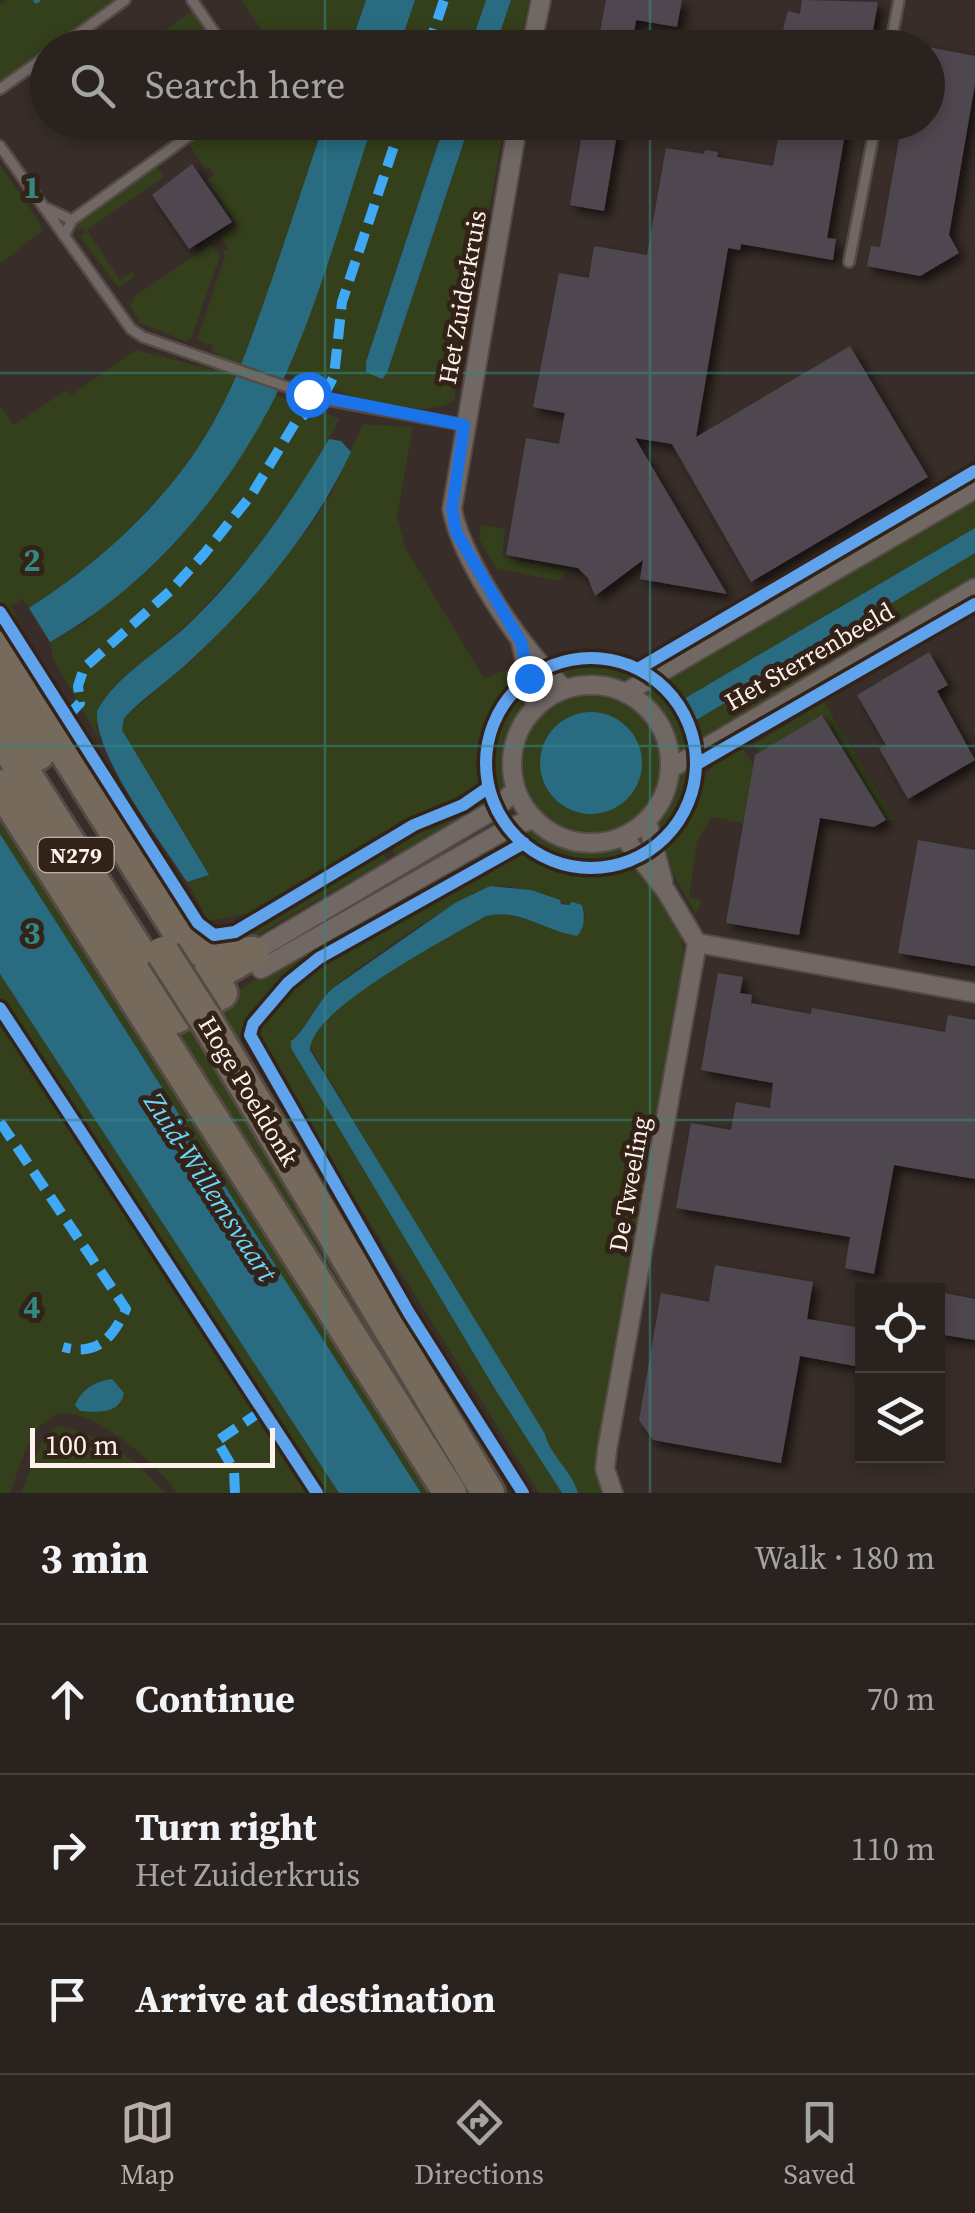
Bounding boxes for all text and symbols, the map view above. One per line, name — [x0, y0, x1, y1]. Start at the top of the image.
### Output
search box — [30, 30, 945, 140]
icon: search — [65, 58, 120, 113]
text: Search here — [145, 59, 345, 111]
text: 1 — [23, 165, 41, 209]
street label: Het Zuiderkruis — [430, 207, 494, 387]
route start — [286, 372, 332, 418]
text: 2 — [23, 538, 41, 582]
street label: Het Sterrenbeeld — [718, 594, 900, 718]
route end — [507, 656, 553, 702]
road number: N279 — [38, 838, 114, 872]
text: 3 — [23, 911, 41, 955]
street label: Hoge Poeldonk — [191, 1010, 307, 1172]
water label: Zuid-Willemsvaart — [135, 1084, 287, 1290]
street label: De Tweeling — [600, 1114, 658, 1254]
map controls — [855, 1283, 945, 1463]
button: locate — [855, 1283, 945, 1373]
text: 4 — [23, 1285, 41, 1329]
button: layers — [855, 1373, 945, 1463]
scale bar — [30, 1423, 275, 1468]
text: 100 m — [45, 1426, 119, 1464]
text: 3 min — [40, 1529, 149, 1587]
text: Walk · 180 m — [754, 1536, 935, 1580]
icon: ahead — [40, 1672, 95, 1727]
text: Continue — [135, 1673, 295, 1725]
text: 70 m — [867, 1677, 935, 1721]
text: Turn right — [135, 1801, 317, 1853]
icon: right — [40, 1822, 95, 1877]
text: 110 m — [851, 1827, 935, 1871]
text: Het Zuiderkruis — [135, 1853, 360, 1897]
icon: arrive — [40, 1972, 95, 2027]
text: Arrive at destination — [135, 1973, 496, 2025]
tab: Map — [120, 2095, 175, 2193]
tab: Directions — [414, 2095, 544, 2193]
tab: Saved — [783, 2095, 855, 2193]

